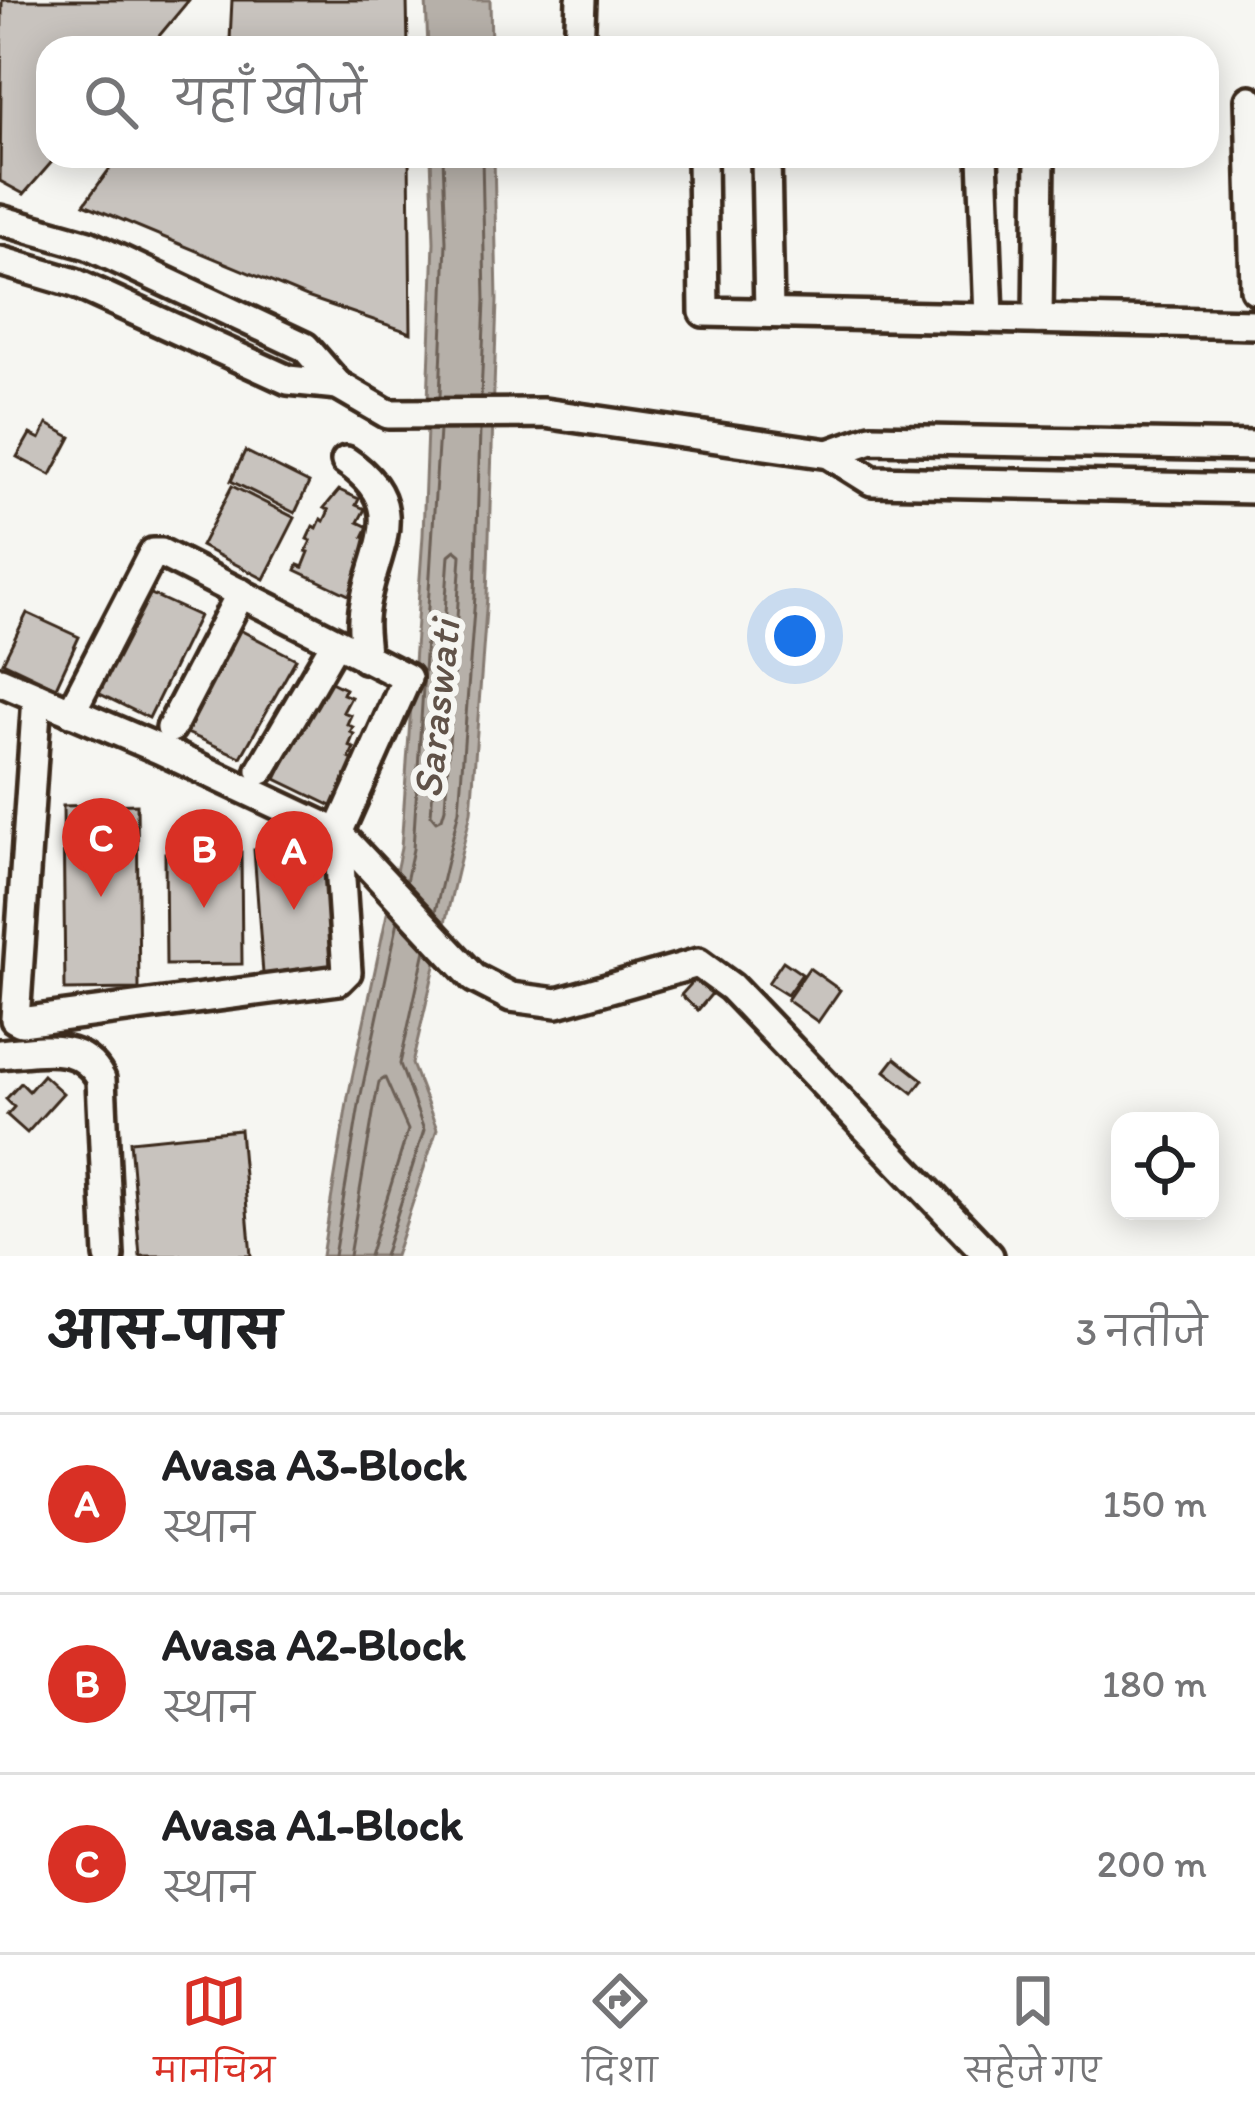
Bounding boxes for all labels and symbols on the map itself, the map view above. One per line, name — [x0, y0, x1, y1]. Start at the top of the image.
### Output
your location — [765, 606, 825, 666]
water label: Saraswati — [401, 613, 471, 800]
pin: C — [62, 798, 140, 897]
pin: B — [165, 809, 243, 908]
pin: A — [255, 811, 333, 910]

